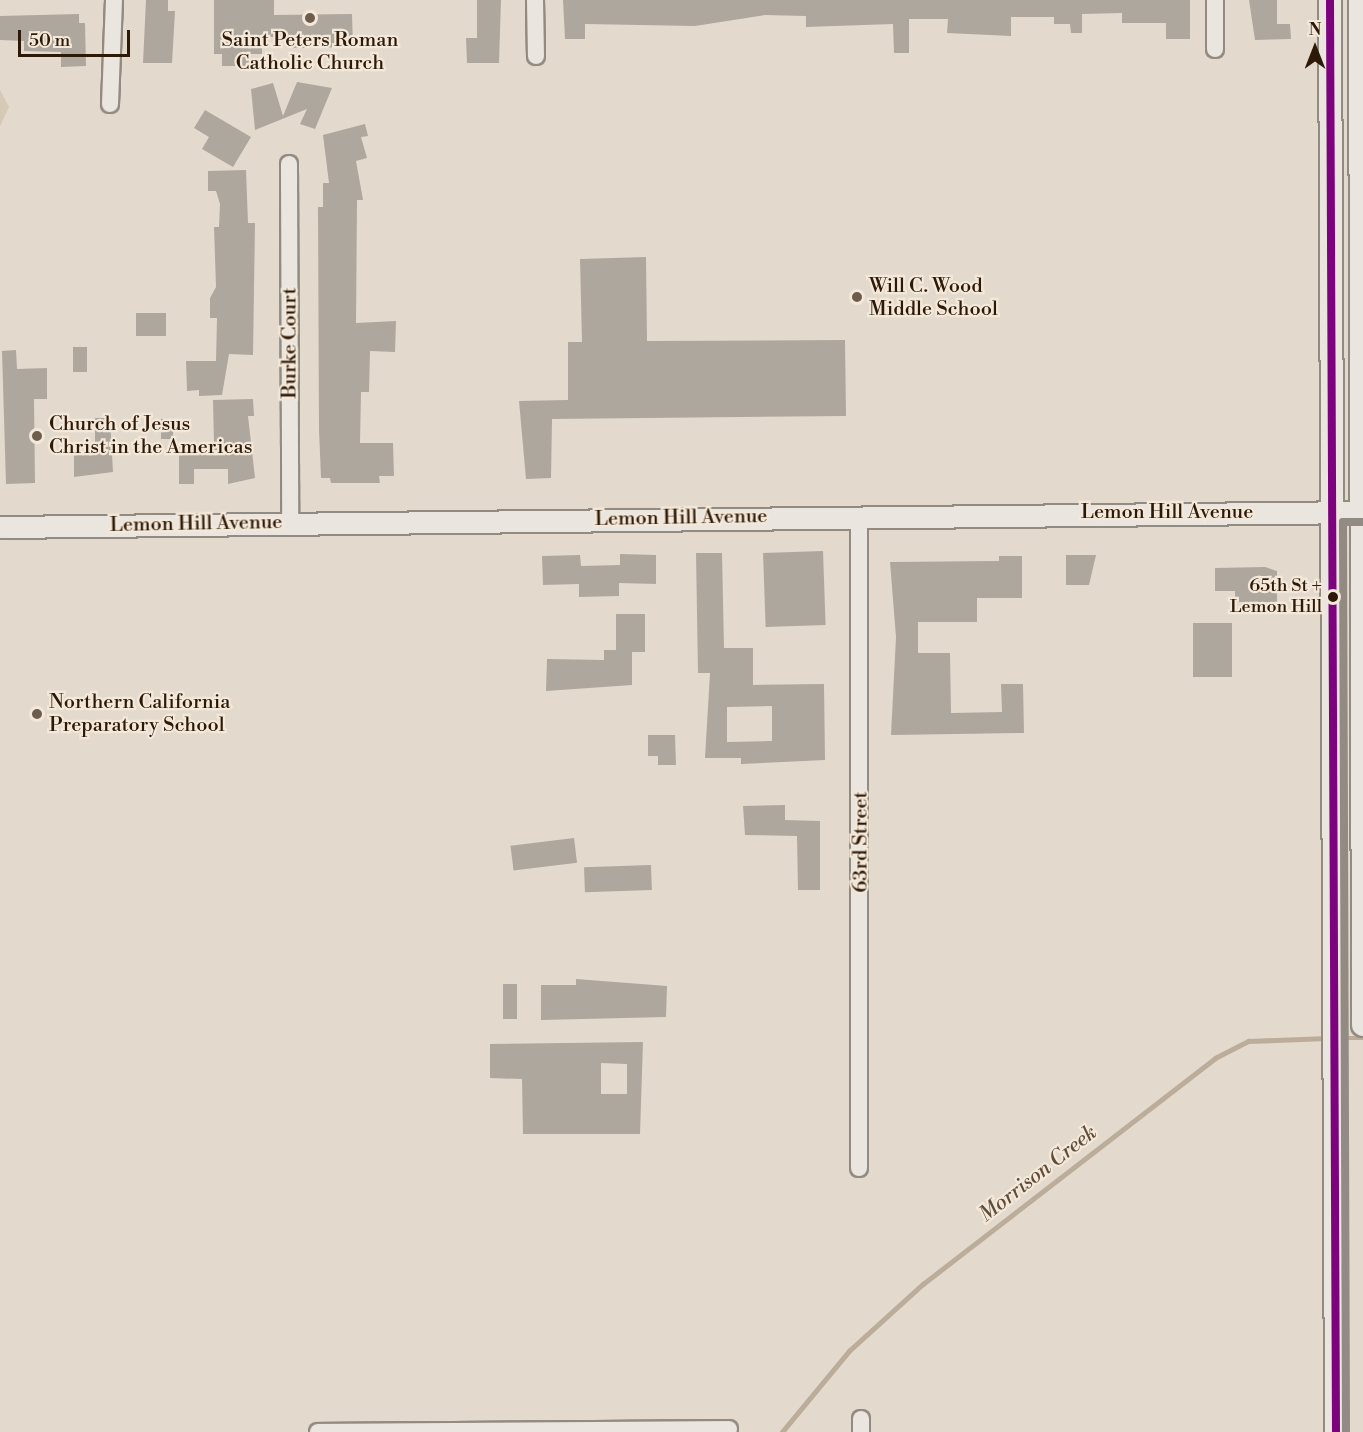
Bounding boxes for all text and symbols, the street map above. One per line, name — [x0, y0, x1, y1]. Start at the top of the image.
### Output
marker: Saint Peters Roman Catholic Church — [303, 11, 317, 25]
scale bar — [21, 18, 134, 56]
north arrow — [1285, 18, 1345, 78]
text: N — [1309, 20, 1321, 40]
place label: Saint Peters Roman Catholic Church — [222, 28, 398, 75]
text: 50 m — [29, 29, 70, 52]
place label: Will C. Wood Middle School — [869, 274, 998, 321]
street label: Burke Court — [278, 287, 302, 399]
marker: Will C. Wood Middle School — [850, 290, 864, 304]
place label: Church of Jesus Christ in the Americas — [49, 412, 252, 459]
marker: Church of Jesus Christ in the Americas — [30, 429, 44, 443]
street label: Lemon Hill Avenue — [1081, 500, 1253, 524]
street label: Lemon Hill Avenue — [594, 504, 768, 532]
street label: Lemon Hill Avenue — [109, 510, 283, 538]
place label: 65th St + Lemon Hill — [1230, 576, 1322, 618]
marker: 65th St + Lemon Hill — [1327, 591, 1339, 603]
place label: Northern California Preparatory School — [49, 690, 230, 737]
marker: Northern California Preparatory School — [30, 707, 44, 721]
street label: 63rd Street — [849, 791, 873, 893]
water label: Morrison Creek — [974, 1120, 1102, 1228]

